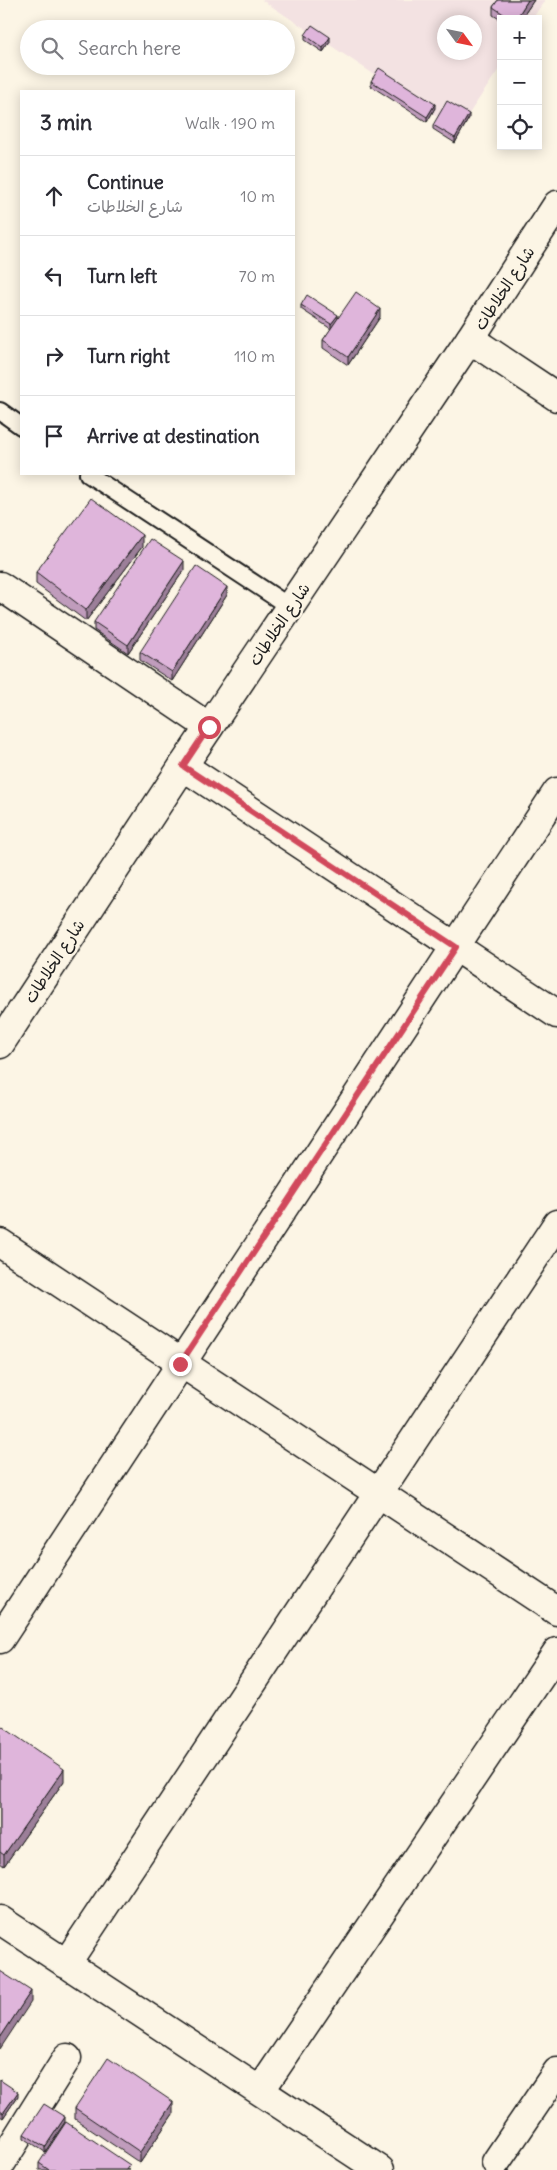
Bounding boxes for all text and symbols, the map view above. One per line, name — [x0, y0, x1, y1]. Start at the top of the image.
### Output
north arrow — [437, 15, 482, 60]
map controls — [497, 15, 542, 150]
button: + — [497, 15, 542, 60]
search box — [20, 20, 295, 75]
icon: search — [38, 34, 66, 62]
text: Search here — [78, 36, 181, 60]
button: − — [497, 60, 542, 105]
button: locate — [497, 105, 542, 150]
text: 3 min — [40, 109, 92, 136]
text: Walk · 190 m — [185, 113, 275, 133]
text: Continue — [87, 170, 164, 194]
icon: ahead — [40, 182, 68, 210]
text: 10 m — [240, 186, 275, 206]
text: شارع الخلاطات — [87, 196, 183, 216]
street label: شارع الخلاطات — [470, 242, 540, 335]
icon: left — [40, 262, 68, 290]
text: Turn left — [87, 264, 157, 288]
text: 70 m — [239, 266, 275, 286]
icon: right — [40, 342, 68, 370]
text: Turn right — [87, 344, 170, 368]
text: 110 m — [234, 346, 275, 366]
icon: arrive — [40, 422, 68, 450]
text: Arrive at destination — [87, 424, 260, 448]
street label: شارع الخلاطات — [244, 579, 316, 670]
route start — [198, 716, 221, 739]
street label: شارع الخلاطات — [20, 915, 90, 1008]
route end — [169, 1353, 192, 1376]

